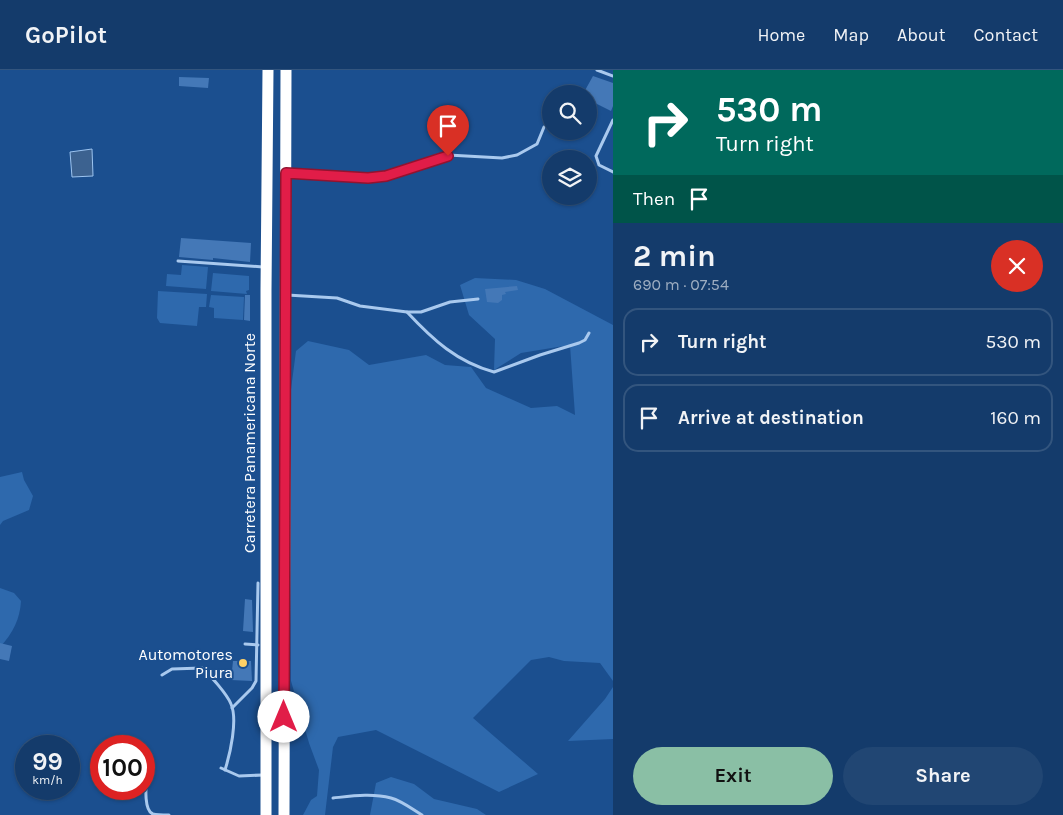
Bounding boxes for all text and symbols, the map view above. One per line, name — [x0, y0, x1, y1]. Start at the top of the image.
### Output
text: GoPilot — [25, 21, 107, 49]
text: Home — [757, 24, 805, 46]
text: Map — [833, 24, 869, 46]
text: About — [897, 24, 946, 46]
text: Contact — [974, 24, 1038, 46]
map controls — [542, 85, 597, 205]
button: search — [542, 85, 597, 140]
text: 530 m — [716, 89, 822, 130]
icon: right — [633, 90, 698, 155]
pin — [427, 105, 469, 156]
icon: arrive — [434, 112, 462, 140]
text: Turn right — [716, 131, 814, 157]
button: layers — [542, 150, 597, 205]
icon: arrive — [685, 185, 713, 213]
text: Then — [633, 188, 675, 210]
text: 2 min — [633, 238, 716, 274]
button: close — [991, 240, 1043, 292]
text: 690 m · 07:54 — [633, 275, 729, 294]
icon: right — [635, 328, 663, 356]
text: Turn right — [678, 331, 767, 353]
text: 530 m — [985, 331, 1041, 353]
street label: Carretera Panamericana Norte — [240, 333, 259, 553]
icon: arrive — [635, 404, 663, 432]
text: Arrive at destination — [678, 407, 864, 429]
text: 160 m — [990, 407, 1041, 429]
place label: Automotores Piura — [138, 645, 233, 682]
marker: Automotores Piura — [237, 657, 249, 669]
position arrow — [257, 690, 309, 742]
speed limit sign: 100 — [90, 735, 155, 800]
text: 99 — [32, 747, 63, 776]
button: Exit — [633, 747, 833, 805]
button: Share — [843, 747, 1043, 805]
text: km/h — [32, 773, 63, 787]

